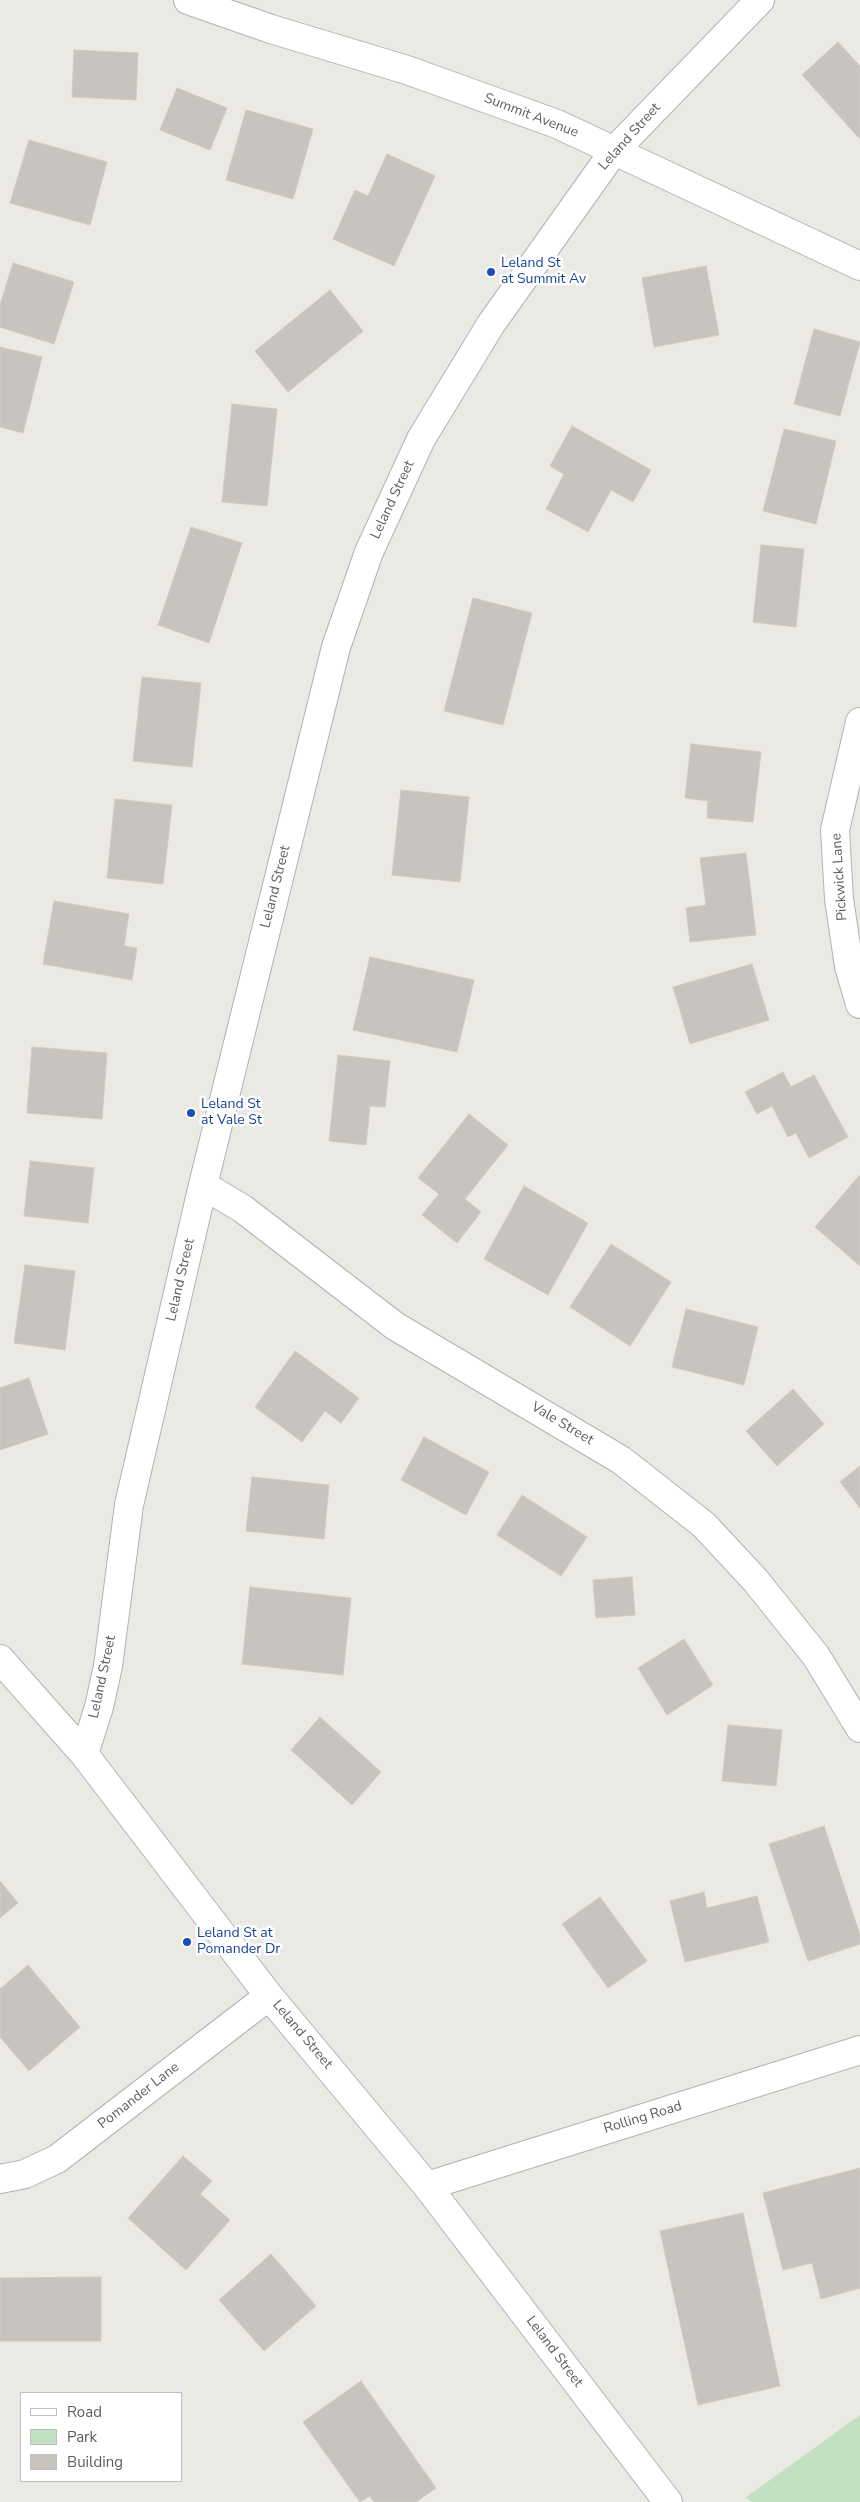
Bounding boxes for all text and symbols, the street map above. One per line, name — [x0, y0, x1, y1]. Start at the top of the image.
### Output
street label: Summit Avenue — [481, 90, 581, 142]
street label: Leland Street — [596, 100, 664, 174]
place label: Leland St at Summit Av — [501, 256, 586, 288]
marker: Leland St at Summit Av — [485, 266, 497, 278]
street label: Leland Street — [368, 458, 418, 542]
street label: Pickwick Lane — [829, 833, 851, 921]
street label: Leland Street — [258, 844, 294, 930]
place label: Leland St at Vale St — [201, 1097, 262, 1130]
marker: Leland St at Vale St — [185, 1107, 197, 1119]
street label: Leland Street — [163, 1237, 199, 1323]
street label: Vale Street — [528, 1399, 596, 1449]
street label: Leland Street — [86, 1634, 120, 1720]
place label: Leland St at Pomander Dr — [197, 1926, 280, 1958]
marker: Leland St at Pomander Dr — [181, 1936, 193, 1948]
street label: Leland Street — [268, 1997, 336, 2073]
street label: Pomander Lane — [95, 2059, 183, 2133]
street label: Rolling Road — [602, 2098, 684, 2138]
street label: Leland Street — [522, 2313, 586, 2391]
legend — [20, 2392, 182, 2482]
text: Road — [67, 2402, 102, 2422]
text: Park — [67, 2427, 97, 2447]
text: Building — [67, 2452, 123, 2472]

